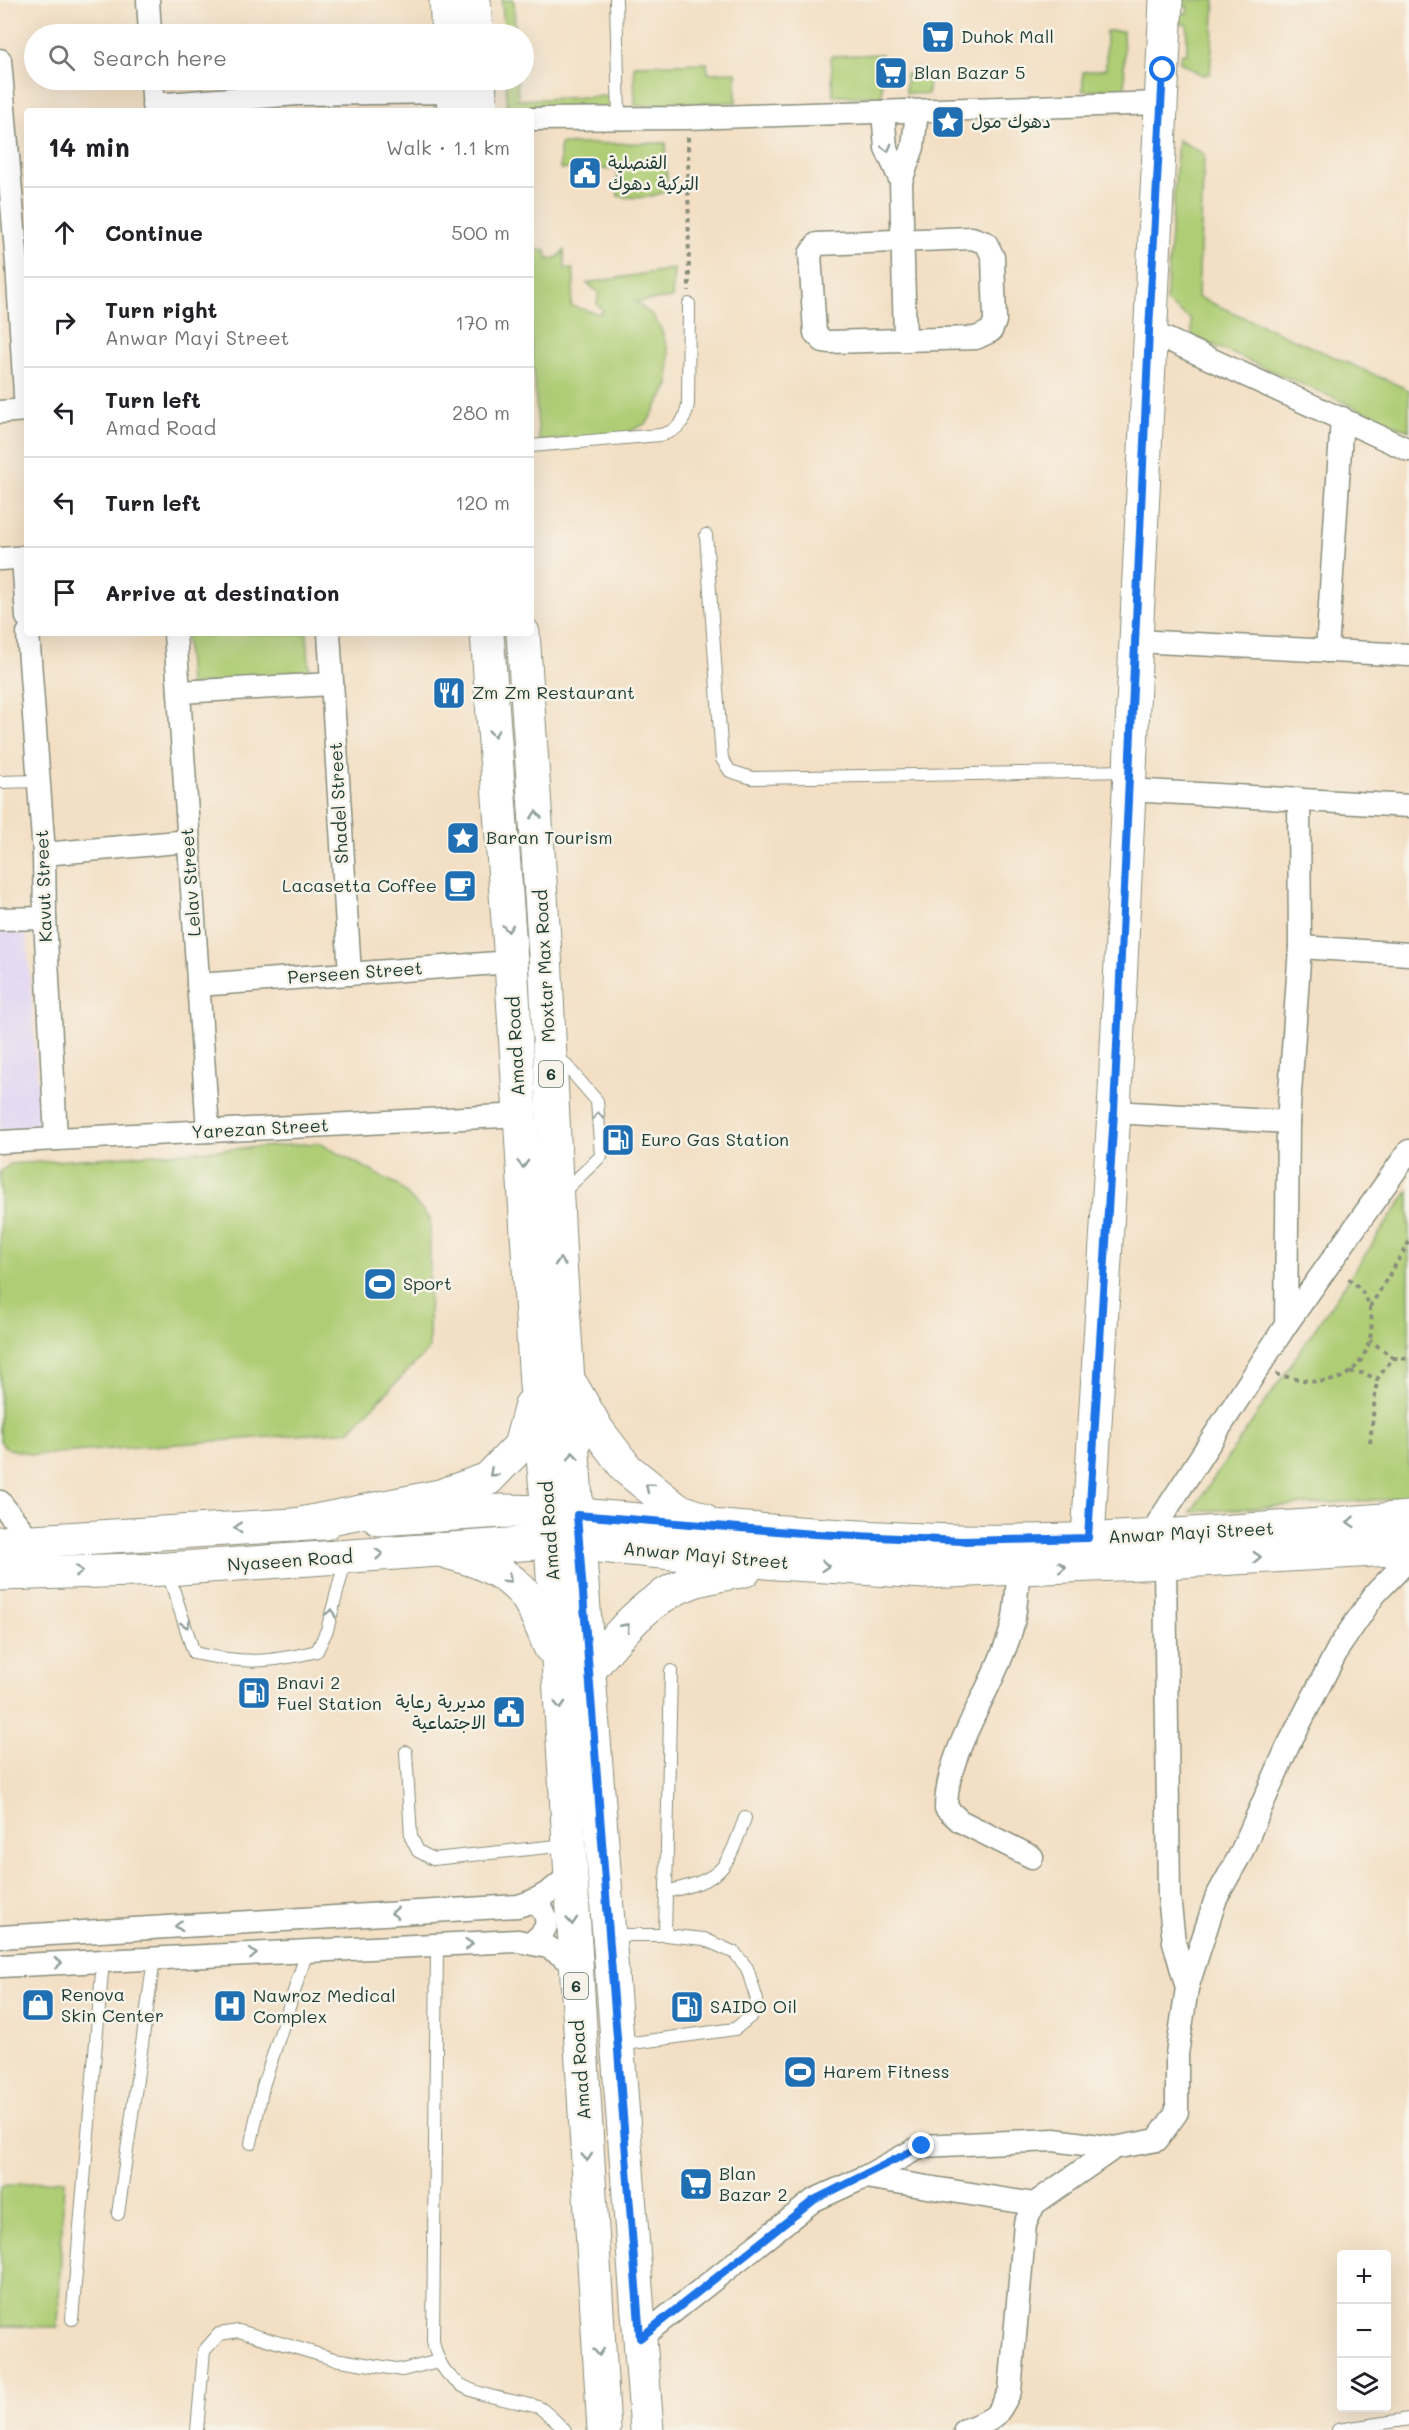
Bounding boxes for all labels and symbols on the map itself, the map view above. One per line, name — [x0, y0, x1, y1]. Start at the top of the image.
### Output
supermarket icon: Duhok Mall — [920, 19, 956, 55]
place label: Duhok Mall — [961, 24, 1054, 48]
supermarket icon: Blan Bazar 5 — [873, 55, 909, 91]
route start — [1149, 56, 1175, 82]
place label: Blan Bazar 5 — [914, 60, 1026, 84]
place icon: دهوك مول — [930, 104, 966, 140]
place label: دهوك مول — [971, 109, 1051, 133]
one-way arrow — [880, 143, 893, 153]
place label: القنصلية التركية دهوك — [608, 150, 699, 195]
public building icon: القنصلية التركية دهوك — [567, 155, 603, 191]
restaurant icon: Zm Zm Restaurant — [431, 675, 467, 711]
place label: Zm Zm Restaurant — [472, 680, 635, 704]
one-way arrow — [487, 729, 500, 738]
street label: Shadel Street — [323, 742, 353, 864]
one-way arrow — [530, 811, 543, 820]
place icon: Baran Tourism — [445, 820, 481, 856]
place label: Baran Tourism — [486, 825, 613, 849]
street label: Lelav Street — [174, 827, 206, 937]
street label: Kavut Street — [29, 829, 57, 943]
cafe icon: Lacasetta Coffee — [442, 868, 478, 904]
place label: Lacasetta Coffee — [282, 873, 437, 897]
street label: Moxtar Max Road — [528, 889, 560, 1043]
one-way arrow — [502, 923, 515, 932]
street label: Perseen Street — [287, 955, 423, 989]
street label: Amad Road — [500, 995, 530, 1097]
road number: 6 — [539, 1061, 563, 1087]
street label: Yarezan Street — [191, 1112, 329, 1144]
one-way arrow — [592, 1112, 605, 1121]
fuel station icon: Euro Gas Station — [600, 1122, 636, 1158]
place label: Euro Gas Station — [641, 1127, 789, 1151]
one-way arrow — [516, 1160, 529, 1169]
one-way arrow — [554, 1257, 567, 1266]
sports icon: Sport — [362, 1266, 398, 1302]
place label: Sport — [403, 1271, 452, 1295]
one-way arrow — [567, 1452, 580, 1461]
one-way arrow — [490, 1466, 500, 1477]
street label: Amad Road — [534, 1480, 564, 1582]
one-way arrow — [645, 1483, 656, 1494]
one-way arrow — [1346, 1515, 1355, 1528]
street label: Anwar Mayi Street — [1107, 1516, 1274, 1548]
one-way arrow — [233, 1522, 242, 1535]
street label: Anwar Mayi Street — [622, 1536, 790, 1574]
street label: Nyaseen Road — [226, 1544, 353, 1576]
one-way arrow — [374, 1548, 383, 1561]
one-way arrow — [1252, 1550, 1261, 1563]
one-way arrow — [821, 1559, 830, 1572]
one-way arrow — [1057, 1561, 1066, 1574]
one-way arrow — [75, 1565, 84, 1578]
one-way arrow — [501, 1572, 512, 1583]
one-way arrow — [324, 1609, 337, 1619]
one-way arrow — [179, 1618, 191, 1629]
one-way arrow — [619, 1623, 630, 1634]
place label: Bnavi 2 Fuel Station — [277, 1670, 382, 1715]
fuel station icon: Bnavi 2 Fuel Station — [236, 1675, 272, 1711]
place label: مديرية رعاية الاجتماعية — [395, 1689, 486, 1734]
public building icon: مديرية رعاية الاجتماعية — [491, 1694, 527, 1730]
one-way arrow — [553, 1701, 566, 1710]
one-way arrow — [390, 1907, 399, 1920]
one-way arrow — [565, 1916, 578, 1925]
one-way arrow — [175, 1919, 184, 1932]
one-way arrow — [464, 1938, 474, 1951]
one-way arrow — [249, 1948, 258, 1961]
one-way arrow — [54, 1956, 63, 1969]
road number: 6 — [564, 1973, 588, 1999]
place label: Renova Skin Center — [61, 1982, 164, 2027]
place label: Nawroz Medical Complex — [253, 1983, 396, 2028]
shop icon: Renova Skin Center — [20, 1987, 56, 2023]
hospital icon: Nawroz Medical Complex — [212, 1988, 248, 2024]
fuel station icon: SAIDO Oil — [669, 1989, 705, 2025]
place label: SAIDO Oil — [710, 1994, 797, 2018]
street label: Amad Road — [565, 2019, 595, 2121]
sports icon: Harem Fitness — [782, 2054, 818, 2090]
place label: Harem Fitness — [823, 2059, 949, 2083]
route end — [908, 2132, 934, 2158]
one-way arrow — [580, 2153, 593, 2162]
place label: Blan Bazar 2 — [719, 2161, 787, 2206]
supermarket icon: Blan Bazar 2 — [678, 2166, 714, 2202]
one-way arrow — [592, 2347, 605, 2357]

